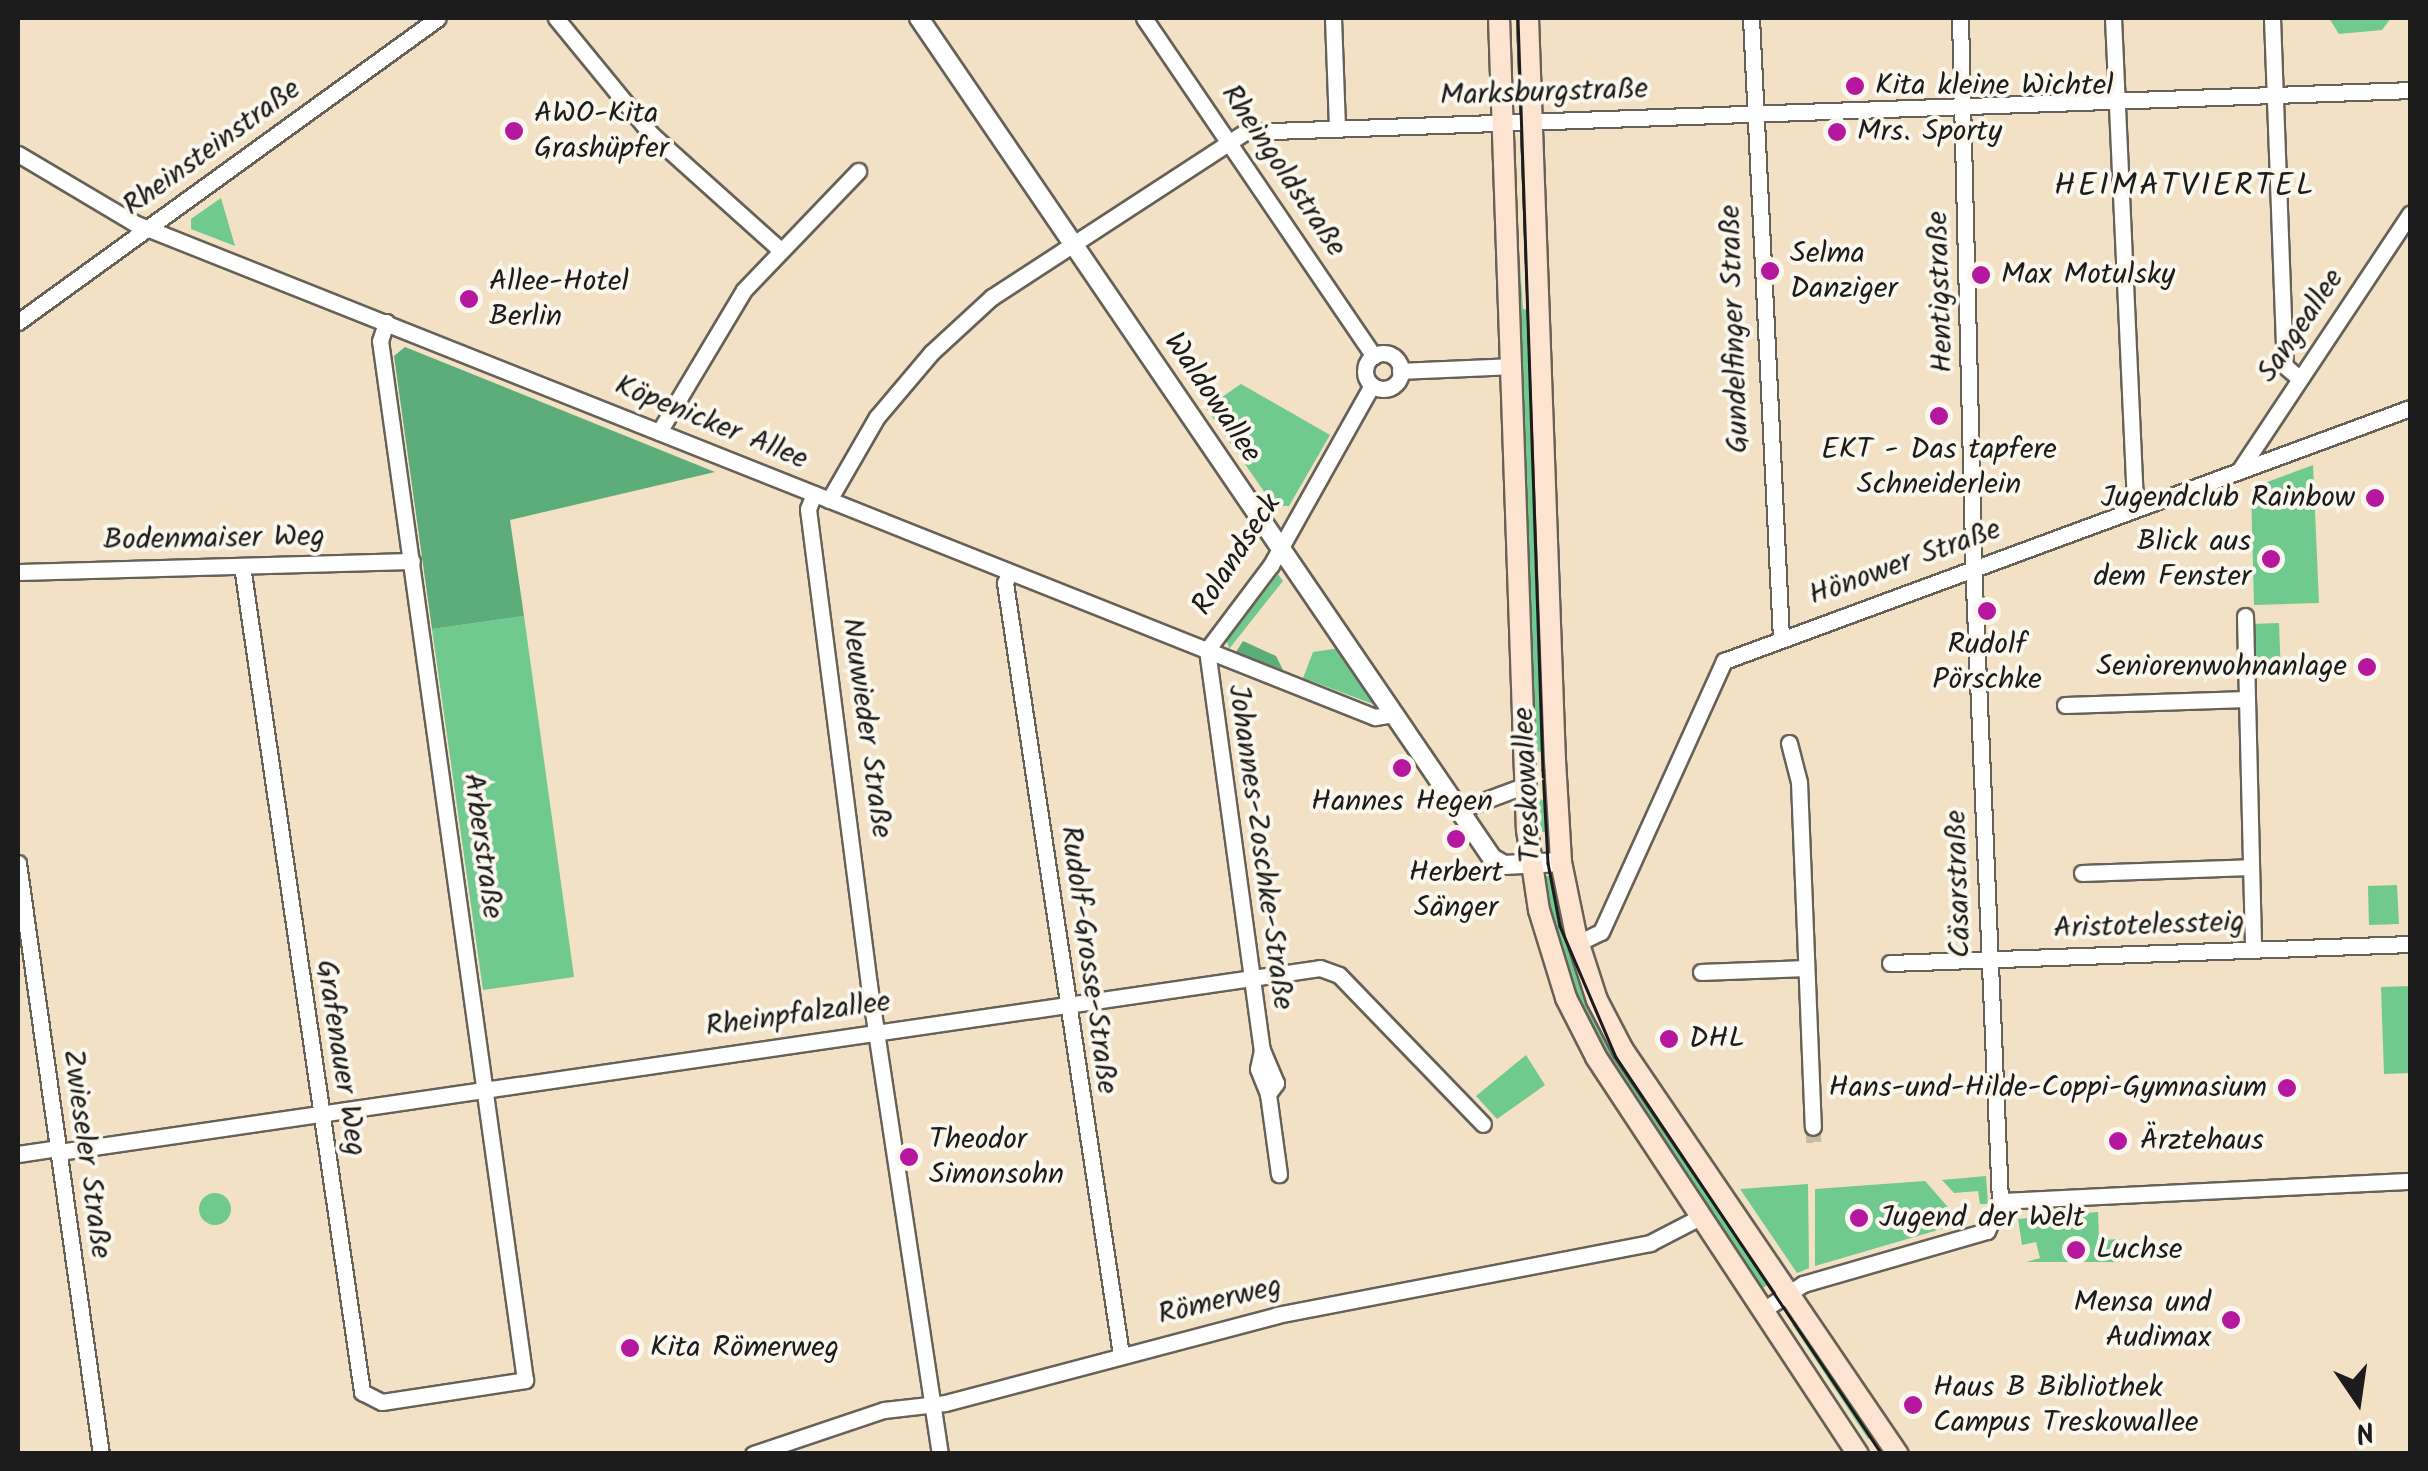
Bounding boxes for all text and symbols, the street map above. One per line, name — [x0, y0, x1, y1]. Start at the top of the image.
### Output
place label: Kita kleine Wichtel — [1875, 68, 2114, 104]
street label: Marksburgstraße — [1439, 71, 1649, 115]
street label: Rheinsteinstraße — [116, 72, 308, 224]
marker: Kita kleine Wichtel — [1844, 75, 1866, 97]
street label: Rheingoldstraße — [1212, 78, 1354, 264]
place label: AWO-Kita Grashüpfer — [534, 96, 669, 166]
place label: Mrs. Sporty — [1857, 114, 2002, 150]
marker: AWO-Kita Grashüpfer — [503, 120, 525, 142]
marker: Mrs. Sporty — [1826, 121, 1848, 143]
district label: HEIMATVIERTEL — [2054, 168, 2316, 206]
street label: Gundelfinger Straße — [1713, 204, 1757, 454]
street label: Hentigstraße — [1920, 210, 1962, 374]
place label: Selma Danziger — [1790, 236, 1897, 306]
place label: Max Motulsky — [2001, 257, 2175, 293]
marker: Selma Danziger — [1759, 260, 1781, 282]
street label: Sangeallee — [2250, 262, 2352, 390]
place label: Allee-Hotel Berlin — [489, 264, 629, 334]
marker: Max Motulsky — [1970, 264, 1992, 286]
marker: Allee-Hotel Berlin — [458, 288, 480, 310]
street label: Waldowallee — [1155, 326, 1269, 470]
street label: Köpenicker Allee — [609, 368, 813, 478]
marker: EKT - Das tapfere Schneiderlein — [1928, 405, 1950, 427]
place label: EKT - Das tapfere Schneiderlein — [1821, 432, 2057, 502]
place label: Jugendclub Rainbow — [2101, 480, 2355, 516]
marker: Jugendclub Rainbow — [2364, 487, 2386, 509]
street label: Rolandseck — [1185, 488, 1289, 622]
street label: Hönower Straße — [1804, 512, 2006, 614]
street label: Bodenmaiser Weg — [103, 519, 325, 559]
place label: Blick aus dem Fenster — [2094, 524, 2251, 594]
marker: Blick aus dem Fenster — [2260, 548, 2282, 570]
marker: Rudolf Pörschke — [1976, 600, 1998, 622]
street label: Neuwieder Straße — [833, 616, 899, 840]
place label: Rudolf Pörschke — [1932, 627, 2042, 698]
place label: Seniorenwohnanlage — [2096, 649, 2347, 685]
marker: Seniorenwohnanlage — [2356, 656, 2378, 678]
street label: Johannes-Zoschke-Straße — [1219, 682, 1301, 1012]
street label: Treskowallee — [1506, 706, 1550, 864]
marker: Hannes Hegen — [1391, 757, 1413, 779]
street label: Arberstraße — [454, 771, 510, 921]
place label: Hannes Hegen — [1311, 784, 1493, 820]
street label: Cäsarstraße — [1938, 809, 1980, 959]
street label: Rudolf-Grosse-Straße — [1051, 824, 1125, 1096]
marker: Herbert Sänger — [1445, 828, 1467, 850]
place label: Herbert Sänger — [1409, 855, 1503, 926]
street label: Aristotelessteig — [2053, 905, 2245, 947]
street label: Grafenauer Weg — [307, 957, 373, 1159]
street label: Rheinpfalzallee — [703, 984, 893, 1046]
place label: DHL — [1689, 1021, 1745, 1057]
marker: DHL — [1658, 1028, 1680, 1050]
street label: Zwieseler Straße — [53, 1047, 119, 1261]
place label: Hans-und-Hilde-Coppi-Gymnasium — [1829, 1070, 2267, 1106]
marker: Hans-und-Hilde-Coppi-Gymnasium — [2276, 1077, 2298, 1099]
place label: Theodor Simonsohn — [929, 1122, 1064, 1192]
place label: Ärztehaus — [2140, 1123, 2264, 1159]
marker: Ärztehaus — [2105, 1128, 2131, 1154]
marker: Theodor Simonsohn — [898, 1146, 920, 1168]
place label: Jugend der Welt — [1879, 1200, 2085, 1236]
marker: Jugend der Welt — [1848, 1207, 1870, 1229]
place label: Luchse — [2096, 1232, 2183, 1268]
marker: Luchse — [2065, 1239, 2087, 1261]
street label: Römerweg — [1154, 1268, 1286, 1334]
place label: Mensa und Audimax — [2074, 1285, 2211, 1356]
marker: Mensa und Audimax — [2220, 1309, 2242, 1331]
place label: Kita Römerweg — [650, 1330, 839, 1366]
marker: Kita Römerweg — [619, 1337, 641, 1359]
north arrow — [2308, 1351, 2408, 1451]
place label: Haus B Bibliothek Campus Treskowallee — [1933, 1370, 2198, 1440]
marker: Haus B Bibliothek Campus Treskowallee — [1902, 1394, 1924, 1416]
text: N — [2351, 1407, 2379, 1455]

